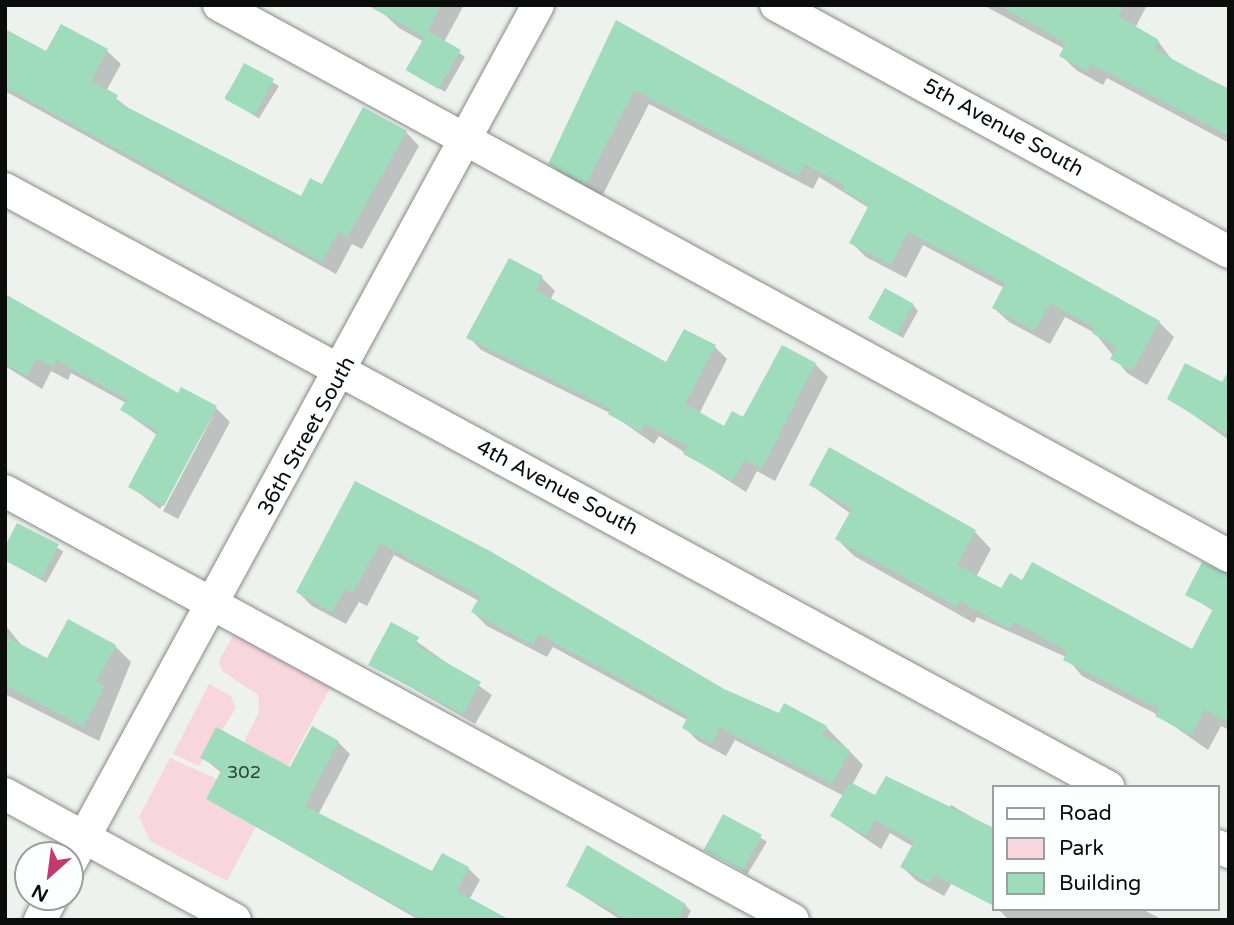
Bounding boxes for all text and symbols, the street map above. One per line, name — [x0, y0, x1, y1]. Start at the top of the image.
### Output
street label: 5th Avenue South — [918, 73, 1088, 183]
street label: 36th Street South — [253, 352, 361, 520]
street label: 4th Avenue South — [472, 435, 642, 541]
house number: 302 — [227, 761, 261, 783]
legend — [992, 785, 1220, 911]
text: Road — [1059, 801, 1112, 826]
text: Park — [1059, 836, 1104, 861]
north arrow — [14, 841, 84, 911]
text: Building — [1059, 871, 1141, 896]
text: N — [28, 879, 52, 906]

